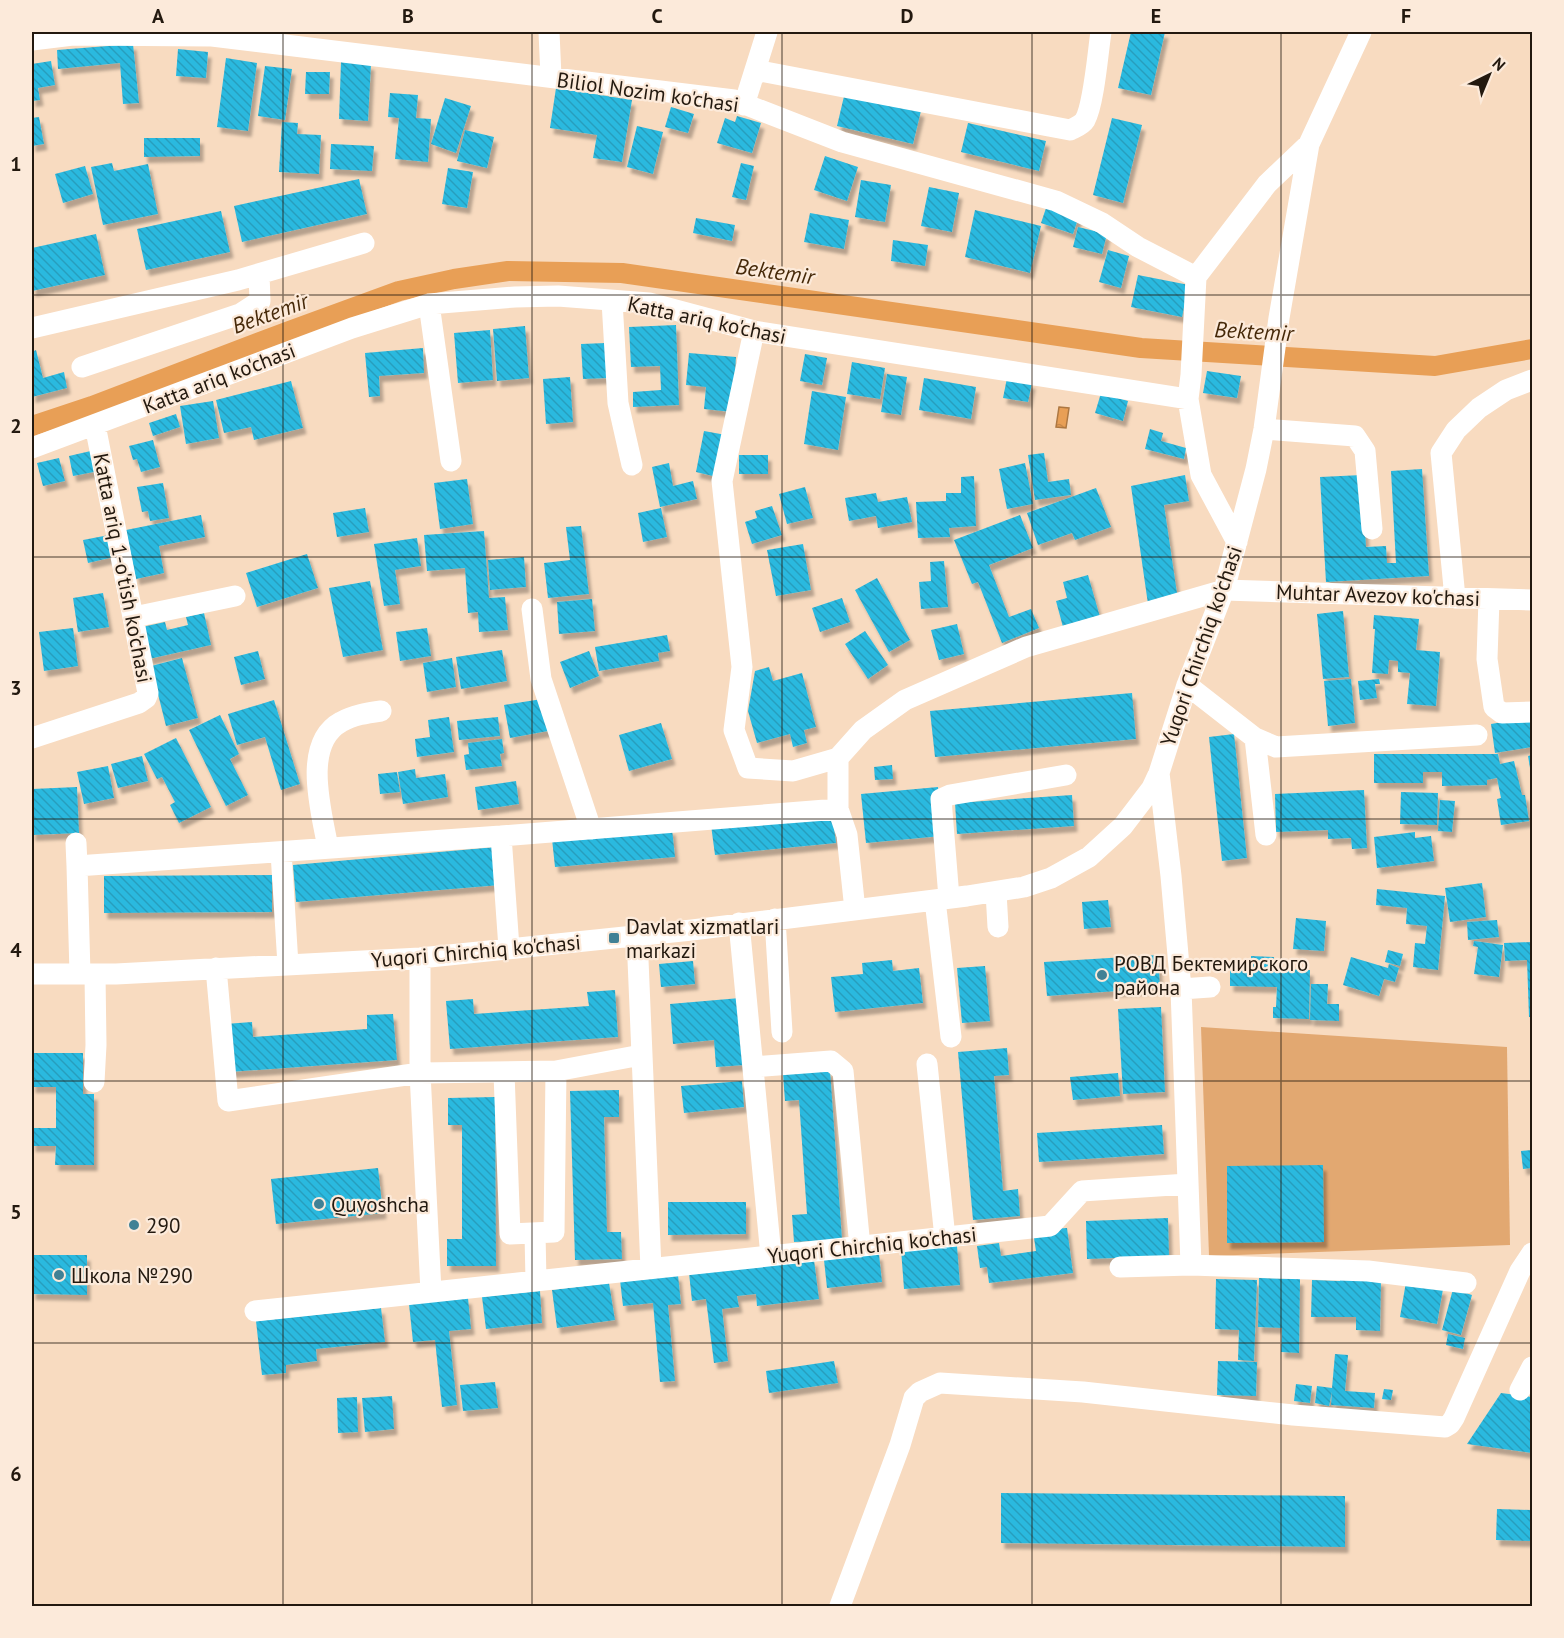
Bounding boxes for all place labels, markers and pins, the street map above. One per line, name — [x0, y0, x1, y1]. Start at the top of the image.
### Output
place label: Davlat xizmatlari markazi — [626, 913, 779, 964]
marker: Davlat xizmatlari markazi — [607, 931, 621, 945]
place label: РОВД Бектемирского района — [1114, 950, 1308, 1001]
marker: РОВД Бектемирского района — [1095, 968, 1109, 982]
place label: Quyoshcha — [331, 1191, 429, 1218]
marker: Quyoshcha — [312, 1197, 326, 1211]
place label: 290 — [146, 1212, 180, 1239]
marker: 290 — [127, 1218, 141, 1232]
place label: Школа №290 — [71, 1262, 193, 1289]
marker: Школа №290 — [52, 1268, 66, 1282]

